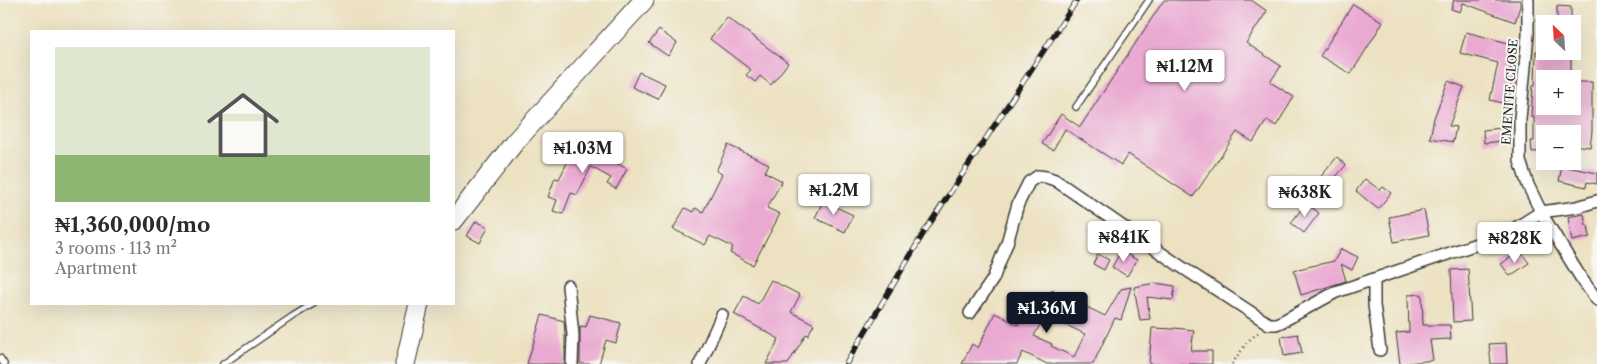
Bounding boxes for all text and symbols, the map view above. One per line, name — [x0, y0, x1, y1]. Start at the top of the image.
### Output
north arrow — [1536, 15, 1581, 60]
map controls — [1536, 15, 1581, 170]
street label: EMENITE CLOSE — [1498, 39, 1521, 145]
pin: ₦1.12M — [1144, 49, 1226, 92]
text: ₦1.12M — [1157, 56, 1213, 76]
button: + — [1536, 70, 1581, 115]
icon: home — [198, 80, 288, 170]
button: − — [1536, 125, 1581, 170]
pin: ₦1.03M — [542, 132, 624, 174]
text: ₦1.03M — [553, 138, 613, 158]
pin: ₦1.2M — [799, 174, 869, 216]
pin: ₦638K — [1270, 176, 1340, 218]
text: ₦1.2M — [809, 180, 859, 200]
text: ₦638K — [1279, 182, 1331, 202]
text: ₦1,360,000/mo — [55, 212, 210, 237]
pin: ₦841K — [1089, 220, 1159, 263]
pin: ₦828K — [1480, 222, 1550, 264]
text: ₦841K — [1099, 227, 1149, 247]
text: ₦828K — [1488, 228, 1542, 248]
text: 3 rooms · 113 m² — [55, 238, 177, 258]
text: Apartment — [55, 258, 137, 278]
pin: ₦1.36M — [1006, 292, 1088, 334]
text: ₦1.36M — [1018, 298, 1076, 318]

